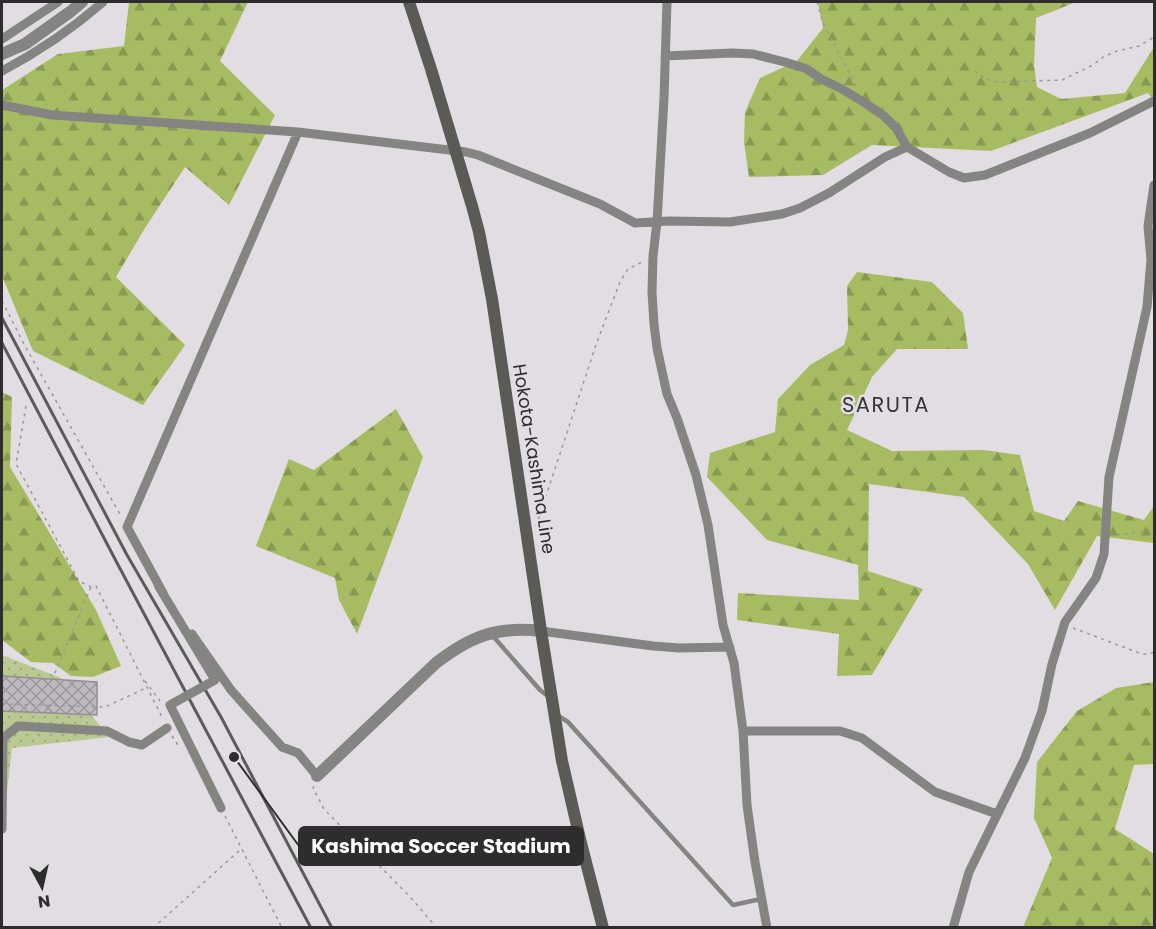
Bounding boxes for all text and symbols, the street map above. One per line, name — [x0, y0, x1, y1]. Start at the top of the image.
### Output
street label: Hokota-Kashima Line — [507, 362, 562, 556]
district label: SARUTA — [842, 390, 930, 419]
callout: Kashima Soccer Stadium — [299, 827, 583, 865]
text: Kashima Soccer Stadium — [311, 832, 571, 860]
north arrow — [12, 857, 72, 917]
text: N — [36, 889, 52, 914]

